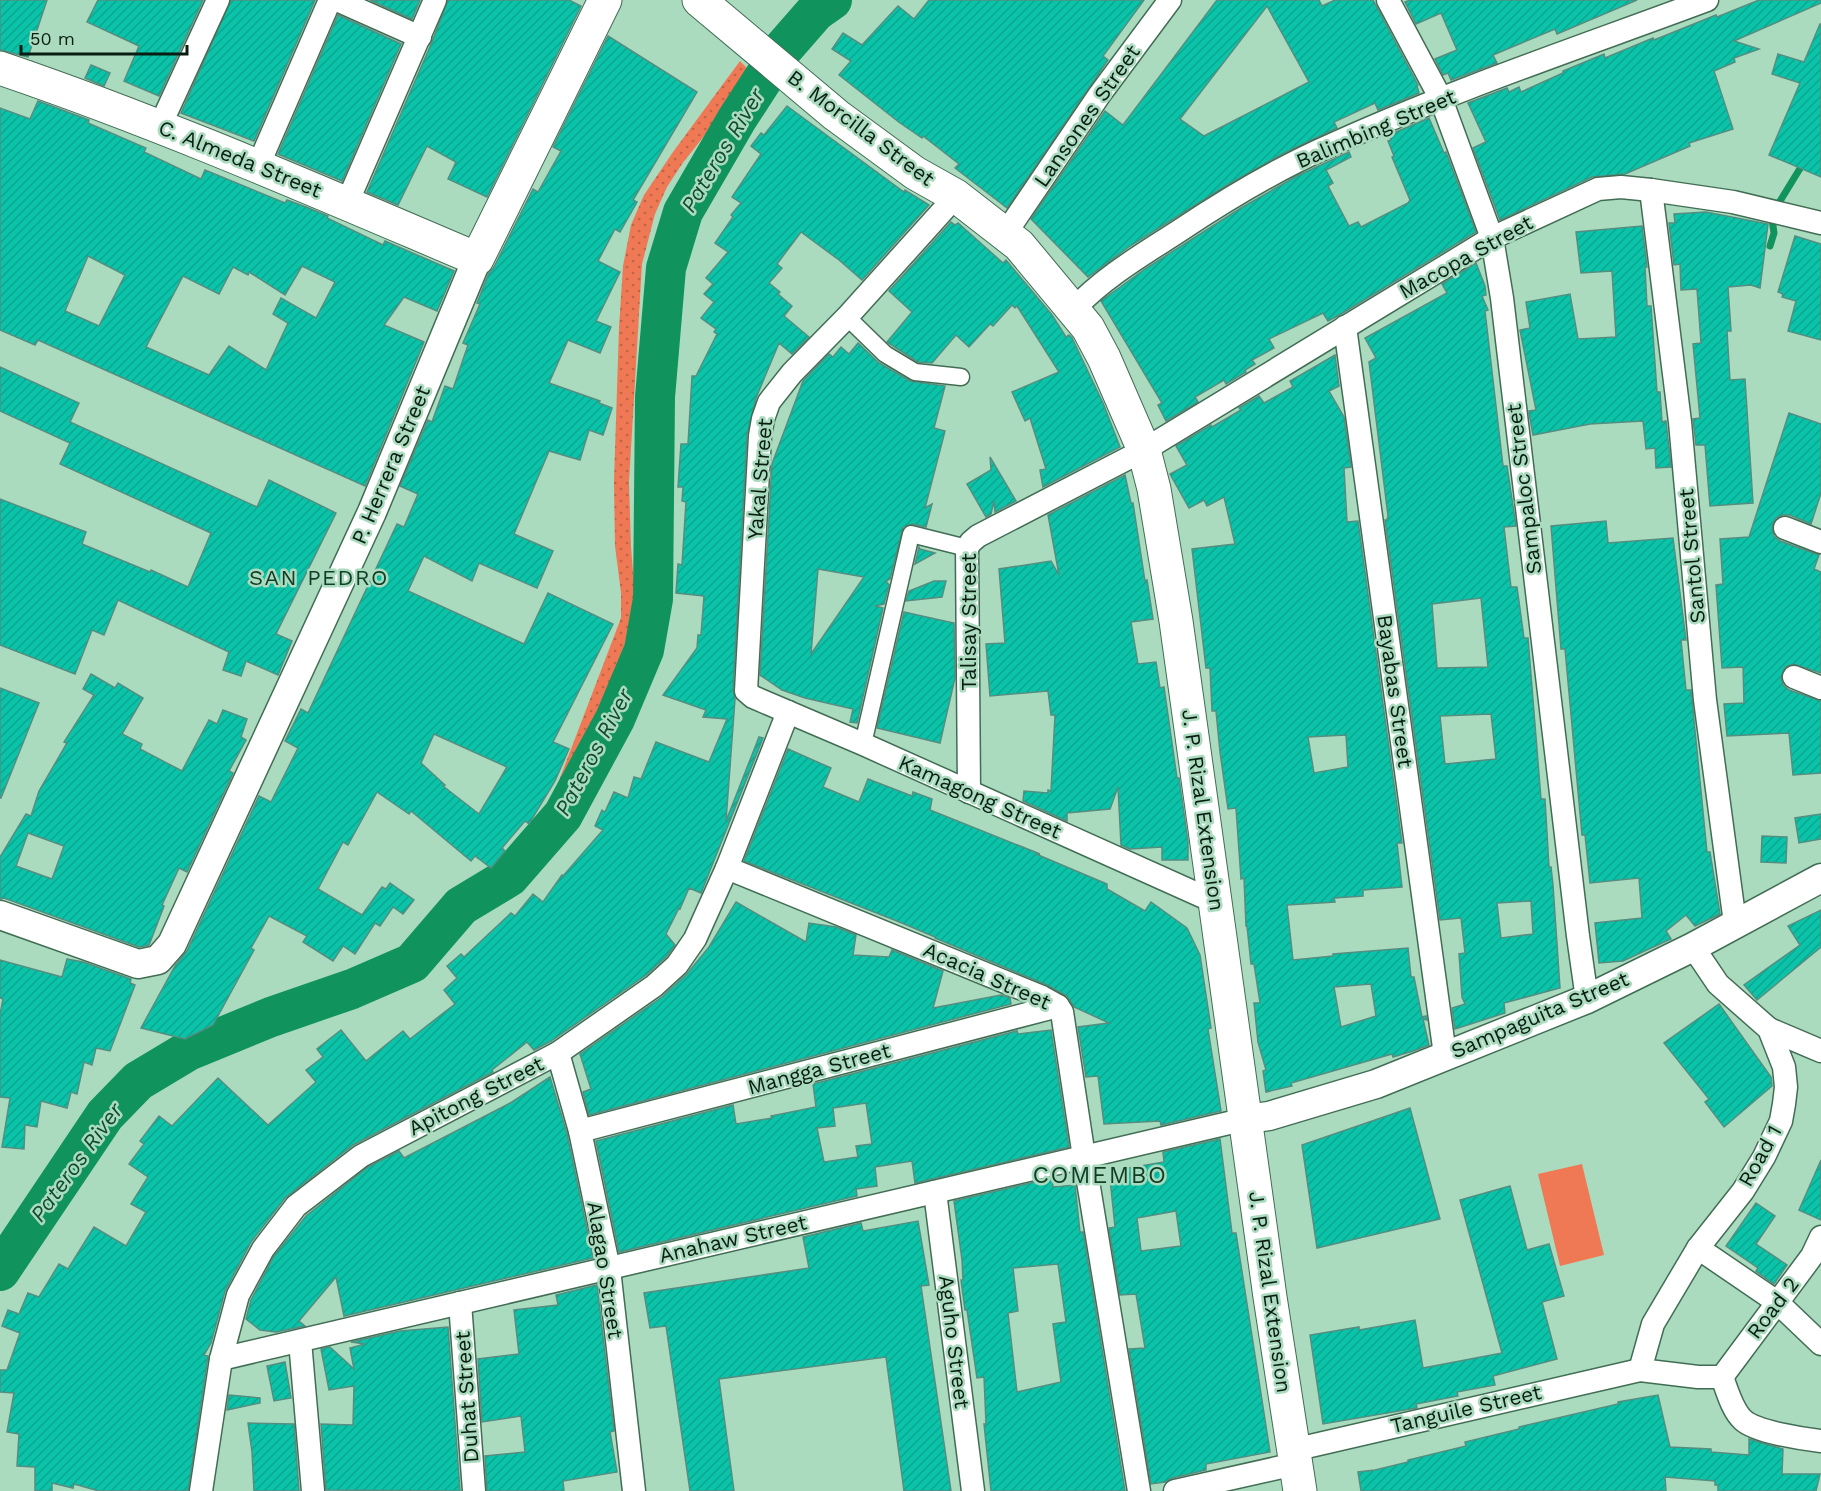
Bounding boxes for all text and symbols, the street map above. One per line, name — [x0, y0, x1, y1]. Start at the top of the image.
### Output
scale bar — [21, 18, 188, 56]
text: 50 m — [30, 28, 75, 49]
street label: Lansones Street — [1028, 40, 1145, 192]
street label: B. Morcilla Street — [783, 64, 940, 191]
water label: Pateros River — [676, 83, 770, 217]
street label: Balimbing Street — [1292, 84, 1460, 173]
street label: C. Almeda Street — [155, 114, 325, 203]
street label: Macopa Street — [1395, 209, 1537, 304]
street label: P. Herrera Street — [346, 382, 435, 548]
street label: Sampaloc Street — [1501, 402, 1546, 576]
street label: Yakal Street — [742, 417, 777, 541]
street label: Santol Street — [1673, 487, 1710, 625]
street label: Talisay Street — [956, 553, 981, 691]
district label: SAN PEDRO — [249, 565, 389, 590]
street label: Bayabas Street — [1372, 613, 1419, 769]
water label: Pateros River — [550, 683, 638, 820]
street label: J. P. Rizal Extension — [1177, 707, 1230, 912]
street label: Kamagong Street — [895, 749, 1066, 844]
street label: Acacia Street — [920, 936, 1055, 1015]
street label: Sampaguita Street — [1447, 966, 1633, 1063]
street label: Mangga Street — [745, 1037, 893, 1100]
street label: Apitong Street — [404, 1051, 548, 1140]
water label: Pateros River — [25, 1097, 129, 1226]
street label: Road 1 — [1733, 1121, 1787, 1191]
district label: COMEMBO — [1033, 1161, 1167, 1189]
street label: J. P. Rizal Extension — [1244, 1189, 1297, 1394]
street label: Alagao Street — [582, 1200, 629, 1340]
street label: Anahaw Street — [657, 1209, 809, 1268]
street label: Road 2 — [1741, 1272, 1804, 1343]
street label: Aguho Street — [934, 1274, 975, 1410]
street label: Duhat Street — [449, 1330, 484, 1464]
street label: Tanguile Street — [1388, 1379, 1544, 1438]

